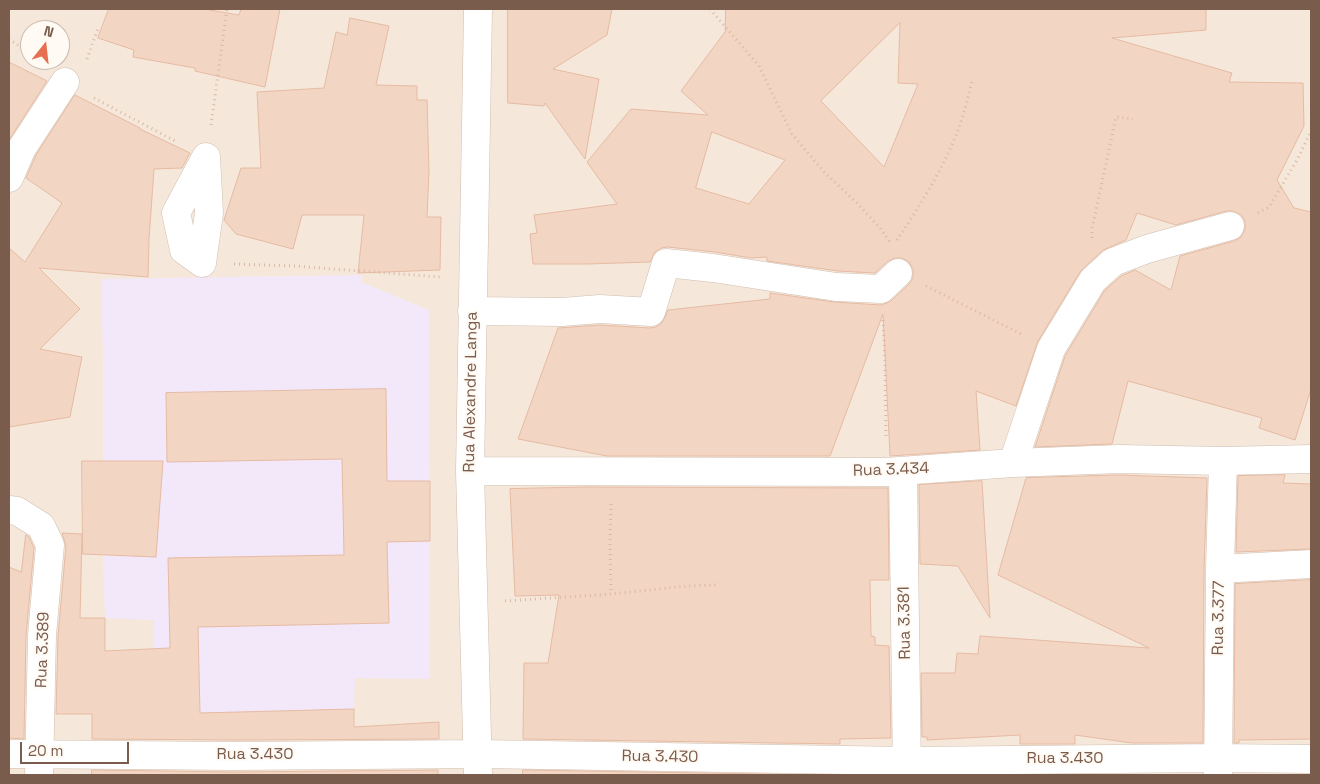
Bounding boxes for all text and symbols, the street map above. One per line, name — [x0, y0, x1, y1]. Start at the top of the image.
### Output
north arrow — [20, 20, 70, 70]
text: N — [42, 22, 56, 41]
street label: Rua Alexandre Langa — [460, 311, 482, 473]
street label: Rua 3.434 — [852, 459, 930, 481]
street label: Rua 3.377 — [1209, 581, 1229, 655]
street label: Rua 3.381 — [895, 586, 915, 660]
street label: Rua 3.389 — [32, 612, 54, 688]
scale bar — [22, 732, 131, 764]
text: 20 m — [28, 741, 63, 760]
street label: Rua 3.430 — [217, 745, 293, 765]
street label: Rua 3.430 — [621, 747, 699, 767]
street label: Rua 3.430 — [1027, 749, 1103, 769]

